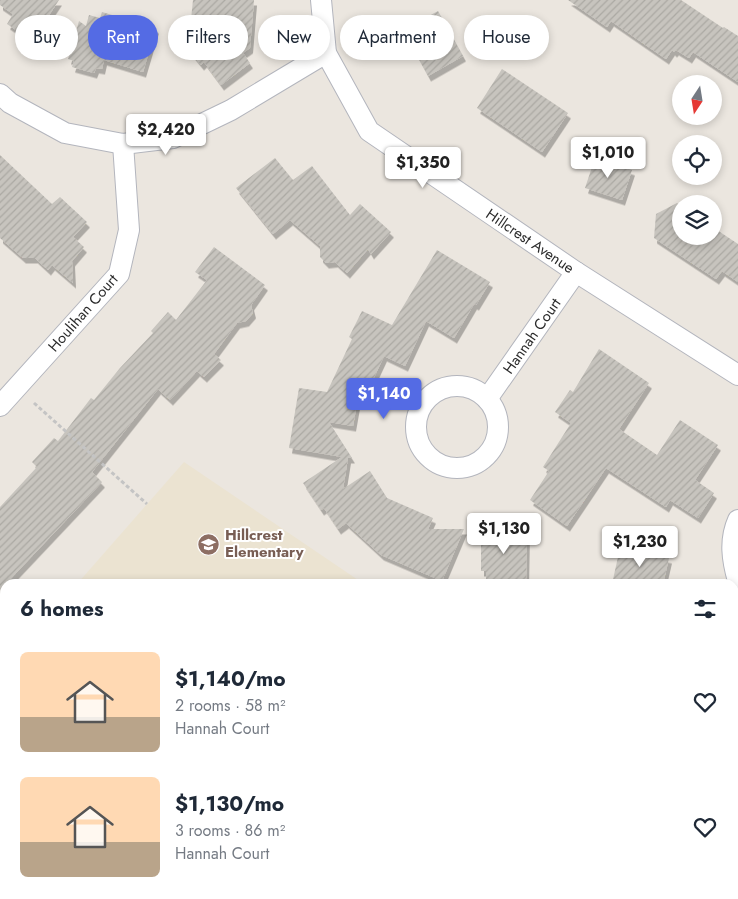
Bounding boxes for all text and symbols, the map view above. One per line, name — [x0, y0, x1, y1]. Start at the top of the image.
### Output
chip: Buy — [15, 15, 78, 60]
chip: Rent — [88, 15, 158, 60]
chip: Filters — [168, 15, 248, 60]
chip: New — [258, 15, 330, 60]
chip: Apartment — [340, 15, 454, 60]
chip: House — [464, 15, 549, 60]
north arrow — [672, 75, 722, 125]
map controls — [672, 75, 722, 245]
pin: $2,420 — [125, 114, 207, 156]
text: $2,420 — [137, 118, 195, 141]
button: locate — [672, 135, 722, 185]
pin: $1,010 — [567, 136, 649, 179]
text: $1,010 — [582, 141, 634, 164]
pin: $1,350 — [382, 146, 464, 189]
text: $1,350 — [396, 151, 450, 174]
button: layers — [672, 195, 722, 245]
street label: Hillcrest Avenue — [481, 203, 579, 279]
street label: Houlihan Court — [43, 269, 123, 357]
street label: Hannah Court — [498, 293, 567, 379]
pin: $1,140 — [343, 378, 425, 420]
text: $1,140 — [357, 382, 411, 405]
pin: $1,130 — [463, 512, 545, 555]
text: $1,130 — [478, 517, 530, 540]
place label: Hillcrest Elementary — [225, 524, 304, 563]
pin: $1,230 — [599, 526, 681, 568]
text: $1,230 — [613, 530, 667, 553]
school or university icon: Hillcrest Elementary — [197, 532, 221, 556]
text: 6 homes — [20, 594, 104, 624]
icon: filters — [691, 595, 719, 623]
text: $1,140/mo — [175, 664, 286, 694]
icon: home — [60, 672, 120, 732]
icon: heart — [691, 688, 719, 716]
text: 2 rooms · 58 m² — [175, 694, 286, 717]
text: Hannah Court — [175, 717, 269, 740]
text: $1,130/mo — [175, 789, 284, 819]
icon: home — [60, 797, 120, 857]
icon: heart — [691, 813, 719, 841]
text: 3 rooms · 86 m² — [175, 819, 285, 842]
text: Hannah Court — [175, 842, 269, 865]

